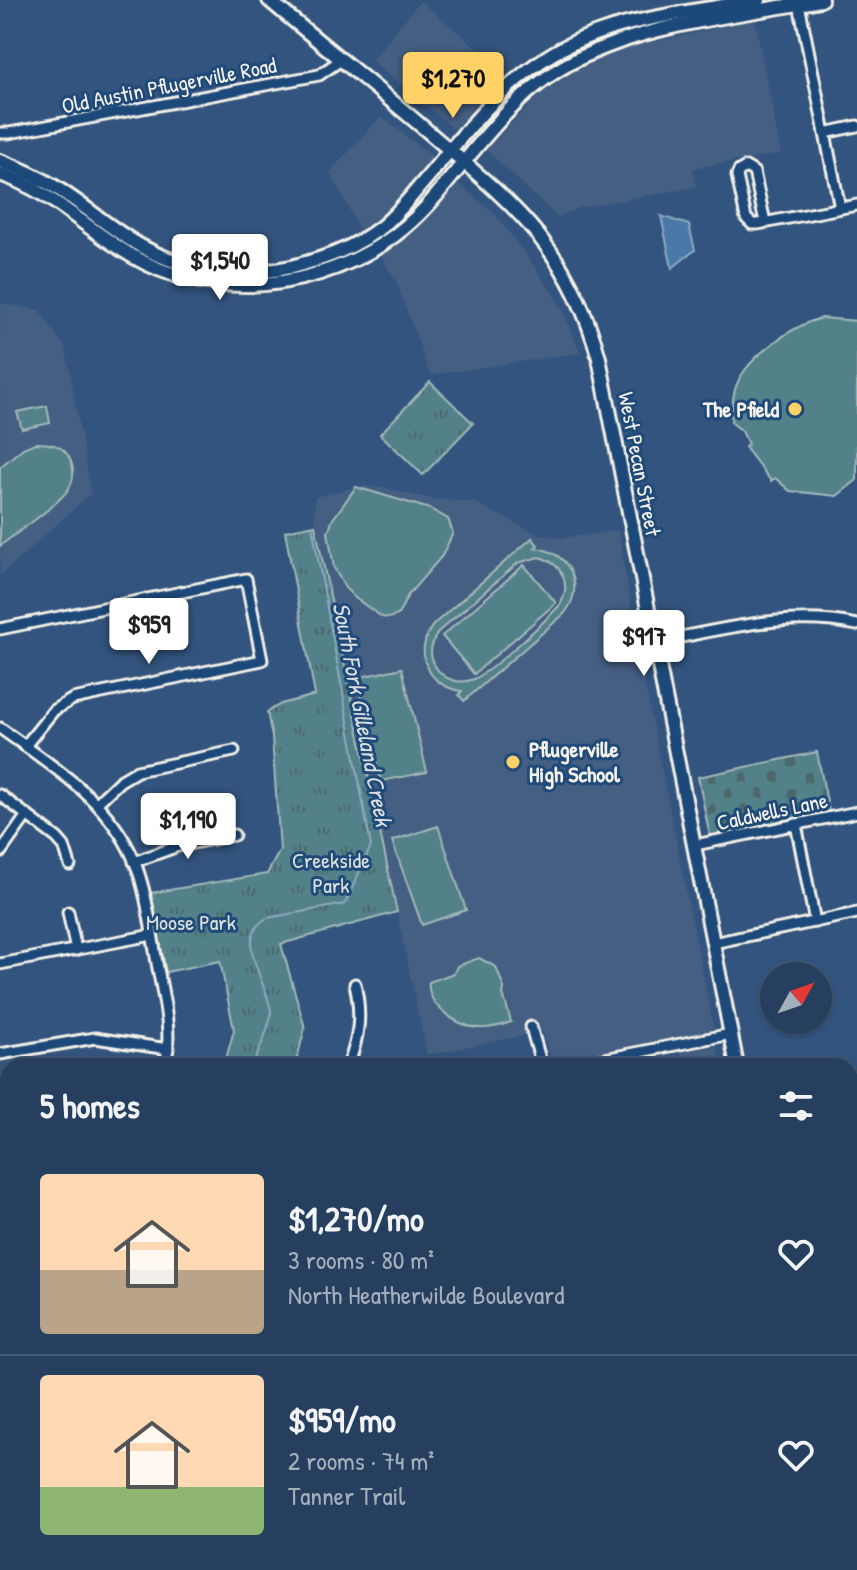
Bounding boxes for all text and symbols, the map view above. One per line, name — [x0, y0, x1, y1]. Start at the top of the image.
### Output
street label: Old Austin Pflugerville Road — [59, 49, 279, 121]
pin: $1,270 — [388, 52, 518, 120]
text: $1,270 — [421, 60, 485, 95]
pin: $1,540 — [155, 234, 285, 302]
text: $1,540 — [190, 242, 250, 277]
street label: West Pecan Street — [611, 389, 669, 539]
place label: The Pfield — [702, 394, 779, 424]
marker: The Pfield — [786, 400, 804, 418]
pin: $959 — [102, 598, 196, 666]
water label: South Fork Gilleland Creek — [326, 599, 401, 831]
text: $959 — [127, 606, 171, 641]
pin: $917 — [597, 610, 691, 678]
text: $917 — [621, 618, 667, 653]
place label: Pflugerville High School — [529, 734, 621, 790]
marker: Pflugerville High School — [504, 753, 522, 771]
street label: Caldwells Lane — [714, 785, 830, 837]
pin: $1,190 — [123, 793, 253, 861]
text: $1,190 — [159, 801, 217, 836]
park label: Creekside Park — [292, 845, 370, 900]
park label: Moose Park — [146, 907, 236, 937]
north arrow — [760, 962, 832, 1034]
map controls — [760, 962, 832, 1034]
text: 5 homes — [40, 1083, 140, 1129]
icon: filters — [774, 1084, 818, 1128]
text: $1,270/mo — [288, 1196, 424, 1242]
icon: home — [104, 1206, 200, 1302]
icon: heart — [774, 1232, 818, 1276]
text: 3 rooms · 80 m² — [288, 1242, 434, 1277]
text: North Heatherwilde Boulevard — [288, 1277, 564, 1312]
text: $959/mo — [288, 1397, 396, 1443]
icon: home — [104, 1407, 200, 1503]
icon: heart — [774, 1433, 818, 1477]
text: 2 rooms · 74 m² — [288, 1443, 434, 1478]
text: Tanner Trail — [288, 1478, 405, 1513]

